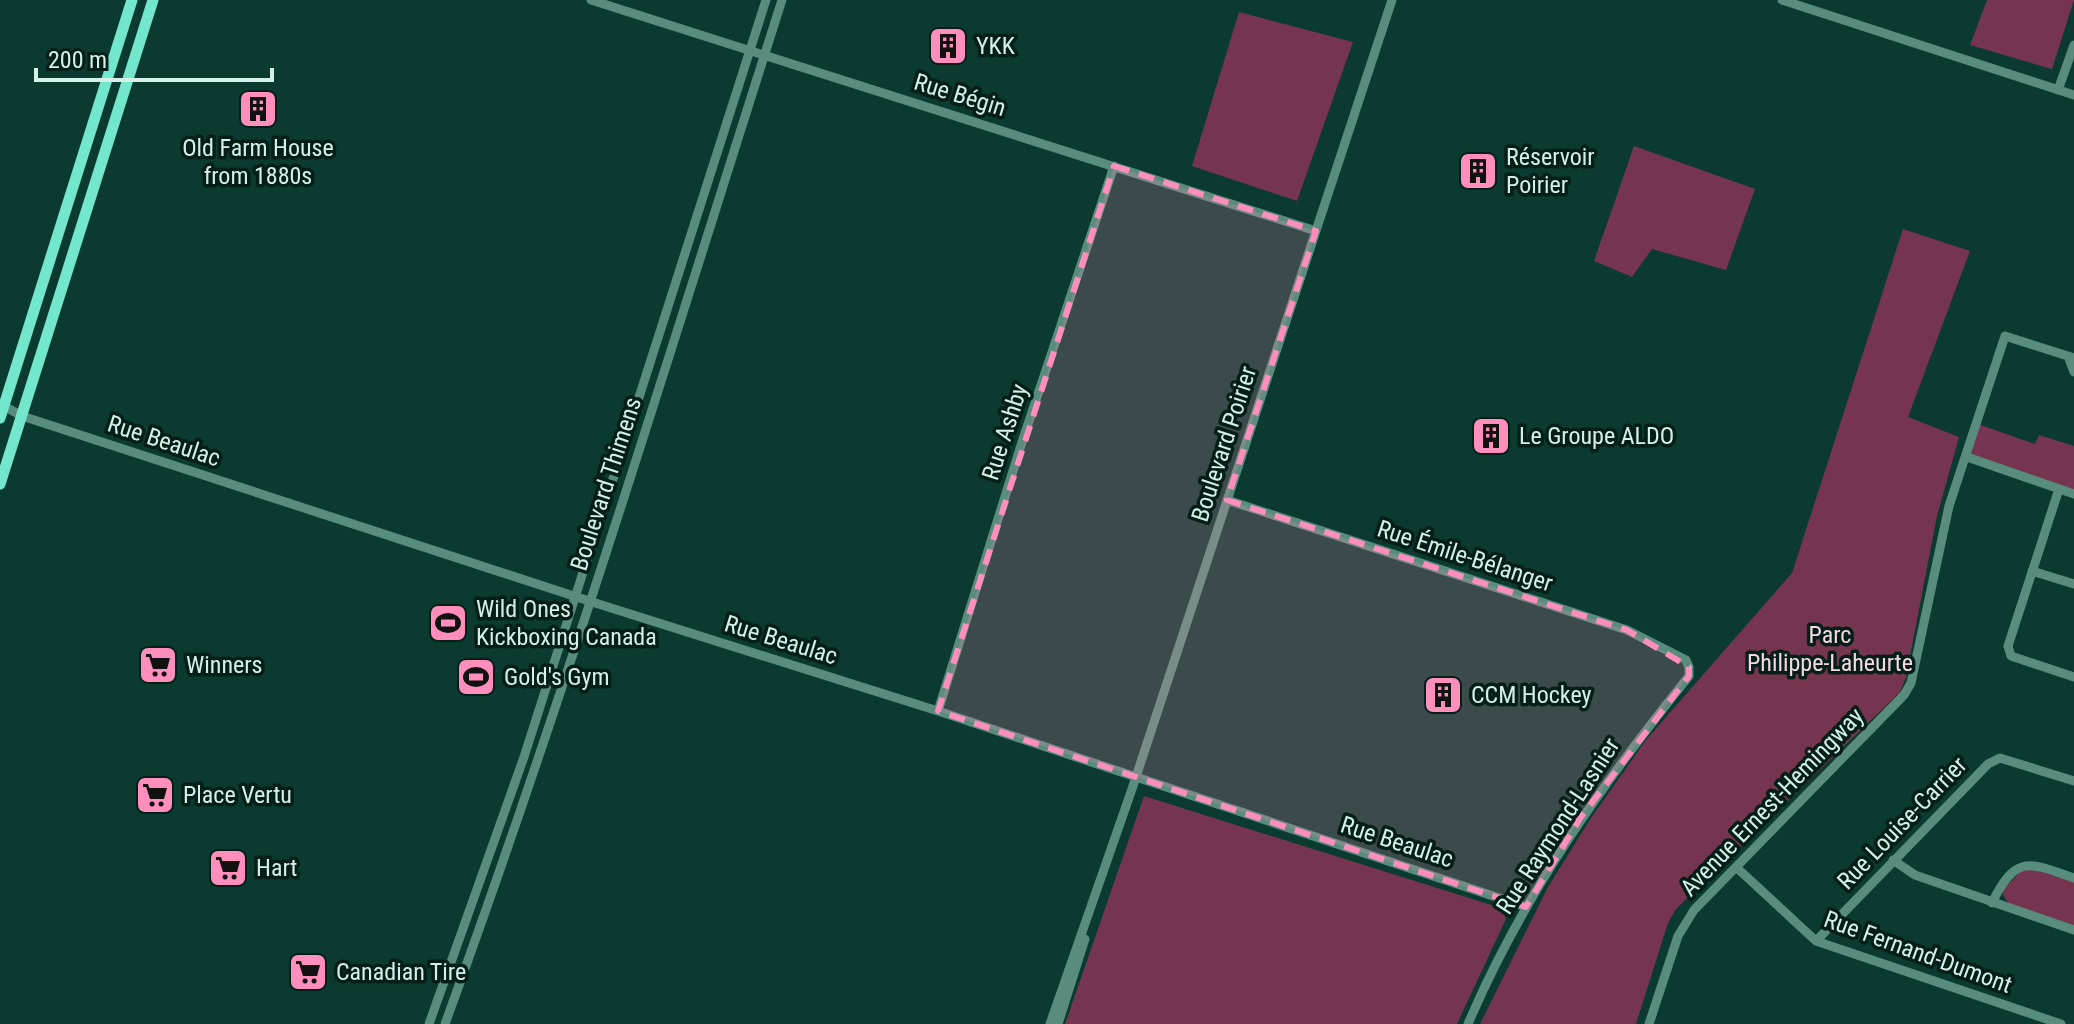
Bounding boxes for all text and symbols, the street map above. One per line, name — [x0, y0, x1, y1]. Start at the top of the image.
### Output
building icon: YKK — [927, 25, 969, 67]
scale bar — [36, 32, 272, 82]
place label: YKK — [976, 32, 1015, 60]
text: 200 m — [48, 46, 107, 74]
street label: Rue Bégin — [911, 68, 1009, 122]
building icon: Old Farm House from 1880s — [237, 88, 279, 130]
place label: Old Farm House from 1880s — [182, 134, 334, 190]
place label: Réservoir Poirier — [1506, 143, 1595, 199]
building icon: Réservoir Poirier — [1457, 150, 1499, 192]
street label: Boulevard Poirier — [1186, 363, 1262, 525]
street label: Rue Ashby — [976, 381, 1034, 483]
street label: Boulevard Thimens — [565, 394, 647, 574]
street label: Rue Beaulac — [104, 410, 224, 472]
building icon: Le Groupe ALDO — [1470, 415, 1512, 457]
place label: Le Groupe ALDO — [1519, 422, 1674, 450]
street label: Rue Émile-Bélanger — [1374, 514, 1556, 598]
place label: Wild Ones Kickboxing Canada — [476, 595, 657, 651]
sports icon: Wild Ones Kickboxing Canada — [427, 602, 469, 644]
street label: Rue Beaulac — [721, 610, 841, 670]
park label: Parc Philippe-Laheurte — [1747, 621, 1913, 677]
supermarket icon: Winners — [137, 644, 179, 686]
place label: Winners — [186, 651, 263, 679]
sports icon: Gold's Gym — [455, 656, 497, 698]
place label: Gold's Gym — [504, 663, 610, 691]
building icon: CCM Hockey — [1422, 674, 1464, 716]
place label: CCM Hockey — [1471, 681, 1592, 709]
street label: Avenue Ernest-Hemingway — [1675, 702, 1869, 902]
street label: Rue Raymond-Lasnier — [1491, 733, 1625, 919]
street label: Rue Louise-Carrier — [1832, 751, 1972, 895]
supermarket icon: Place Vertu — [134, 774, 176, 816]
place label: Place Vertu — [183, 781, 292, 809]
street label: Rue Beaulac — [1337, 811, 1457, 873]
supermarket icon: Hart — [207, 847, 249, 889]
place label: Hart — [256, 854, 297, 882]
street label: Rue Fernand-Dumont — [1820, 905, 2016, 999]
supermarket icon: Canadian Tire — [287, 951, 329, 993]
place label: Canadian Tire — [336, 958, 466, 986]

